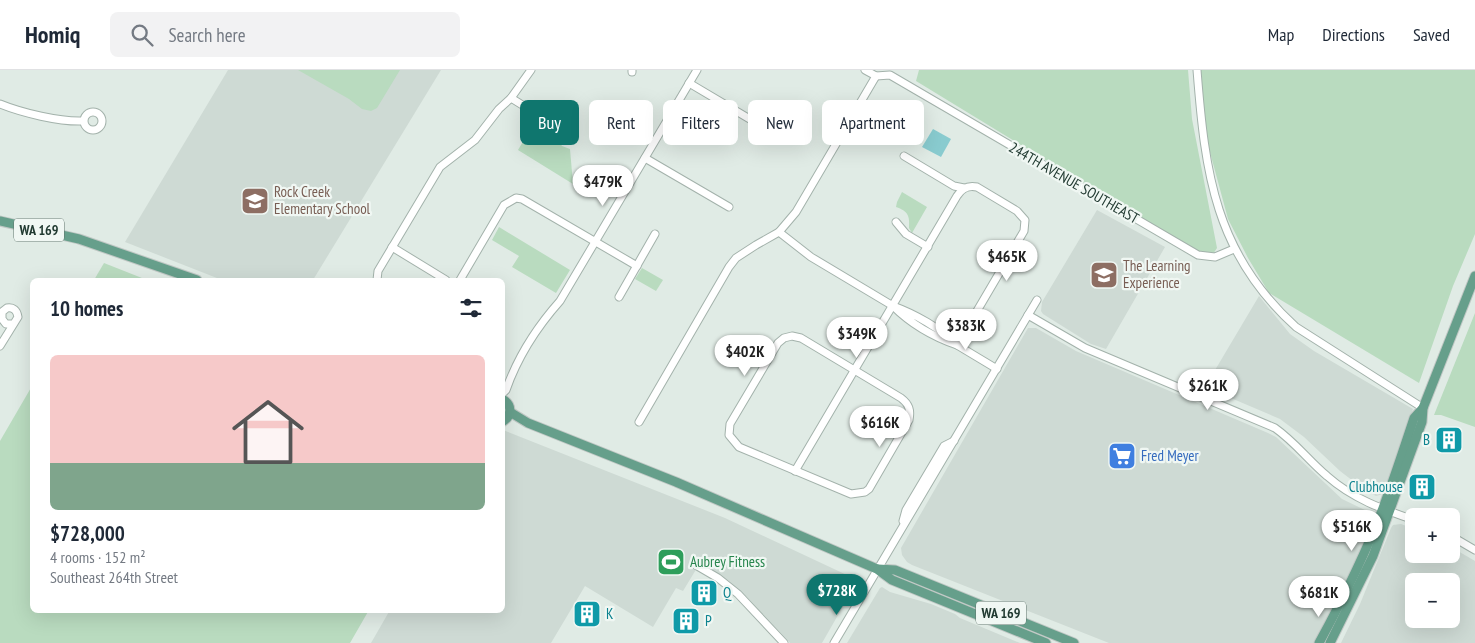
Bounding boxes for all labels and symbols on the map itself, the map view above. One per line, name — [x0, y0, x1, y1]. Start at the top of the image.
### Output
street label: 244TH AVENUE SOUTHEAST — [1006, 138, 1143, 228]
pin: $479K — [568, 164, 638, 207]
place label: Rock Creek Elementary School — [274, 182, 371, 218]
school or university icon: Rock Creek Elementary School — [240, 186, 270, 216]
road number: WA 169 — [14, 218, 64, 242]
pin: $465K — [972, 240, 1042, 282]
place label: The Learning Experience — [1123, 256, 1190, 292]
school or university icon: The Learning Experience — [1089, 260, 1119, 290]
pin: $383K — [931, 308, 1001, 351]
pin: $349K — [822, 316, 892, 359]
pin: $402K — [710, 334, 780, 377]
pin: $261K — [1173, 368, 1243, 411]
pin: $616K — [845, 406, 915, 448]
building icon: B — [1434, 425, 1464, 455]
place label: B — [1423, 430, 1430, 449]
supermarket icon: Fred Meyer — [1107, 441, 1137, 471]
place label: Fred Meyer — [1141, 446, 1200, 465]
building icon: Clubhouse — [1407, 472, 1437, 502]
place label: Clubhouse — [1349, 477, 1403, 496]
pin: $516K — [1317, 510, 1387, 552]
sports icon: Aubrey Fitness — [656, 547, 686, 577]
place label: Aubrey Fitness — [690, 552, 765, 571]
pin: $728K — [802, 574, 872, 616]
pin: $681K — [1284, 576, 1354, 618]
building icon: Q — [689, 578, 719, 608]
place label: Q — [723, 583, 732, 602]
building icon: K — [572, 599, 602, 629]
road number: WA 169 — [976, 602, 1026, 624]
place label: K — [606, 604, 614, 623]
building icon: P — [671, 606, 701, 636]
place label: P — [705, 611, 712, 630]

